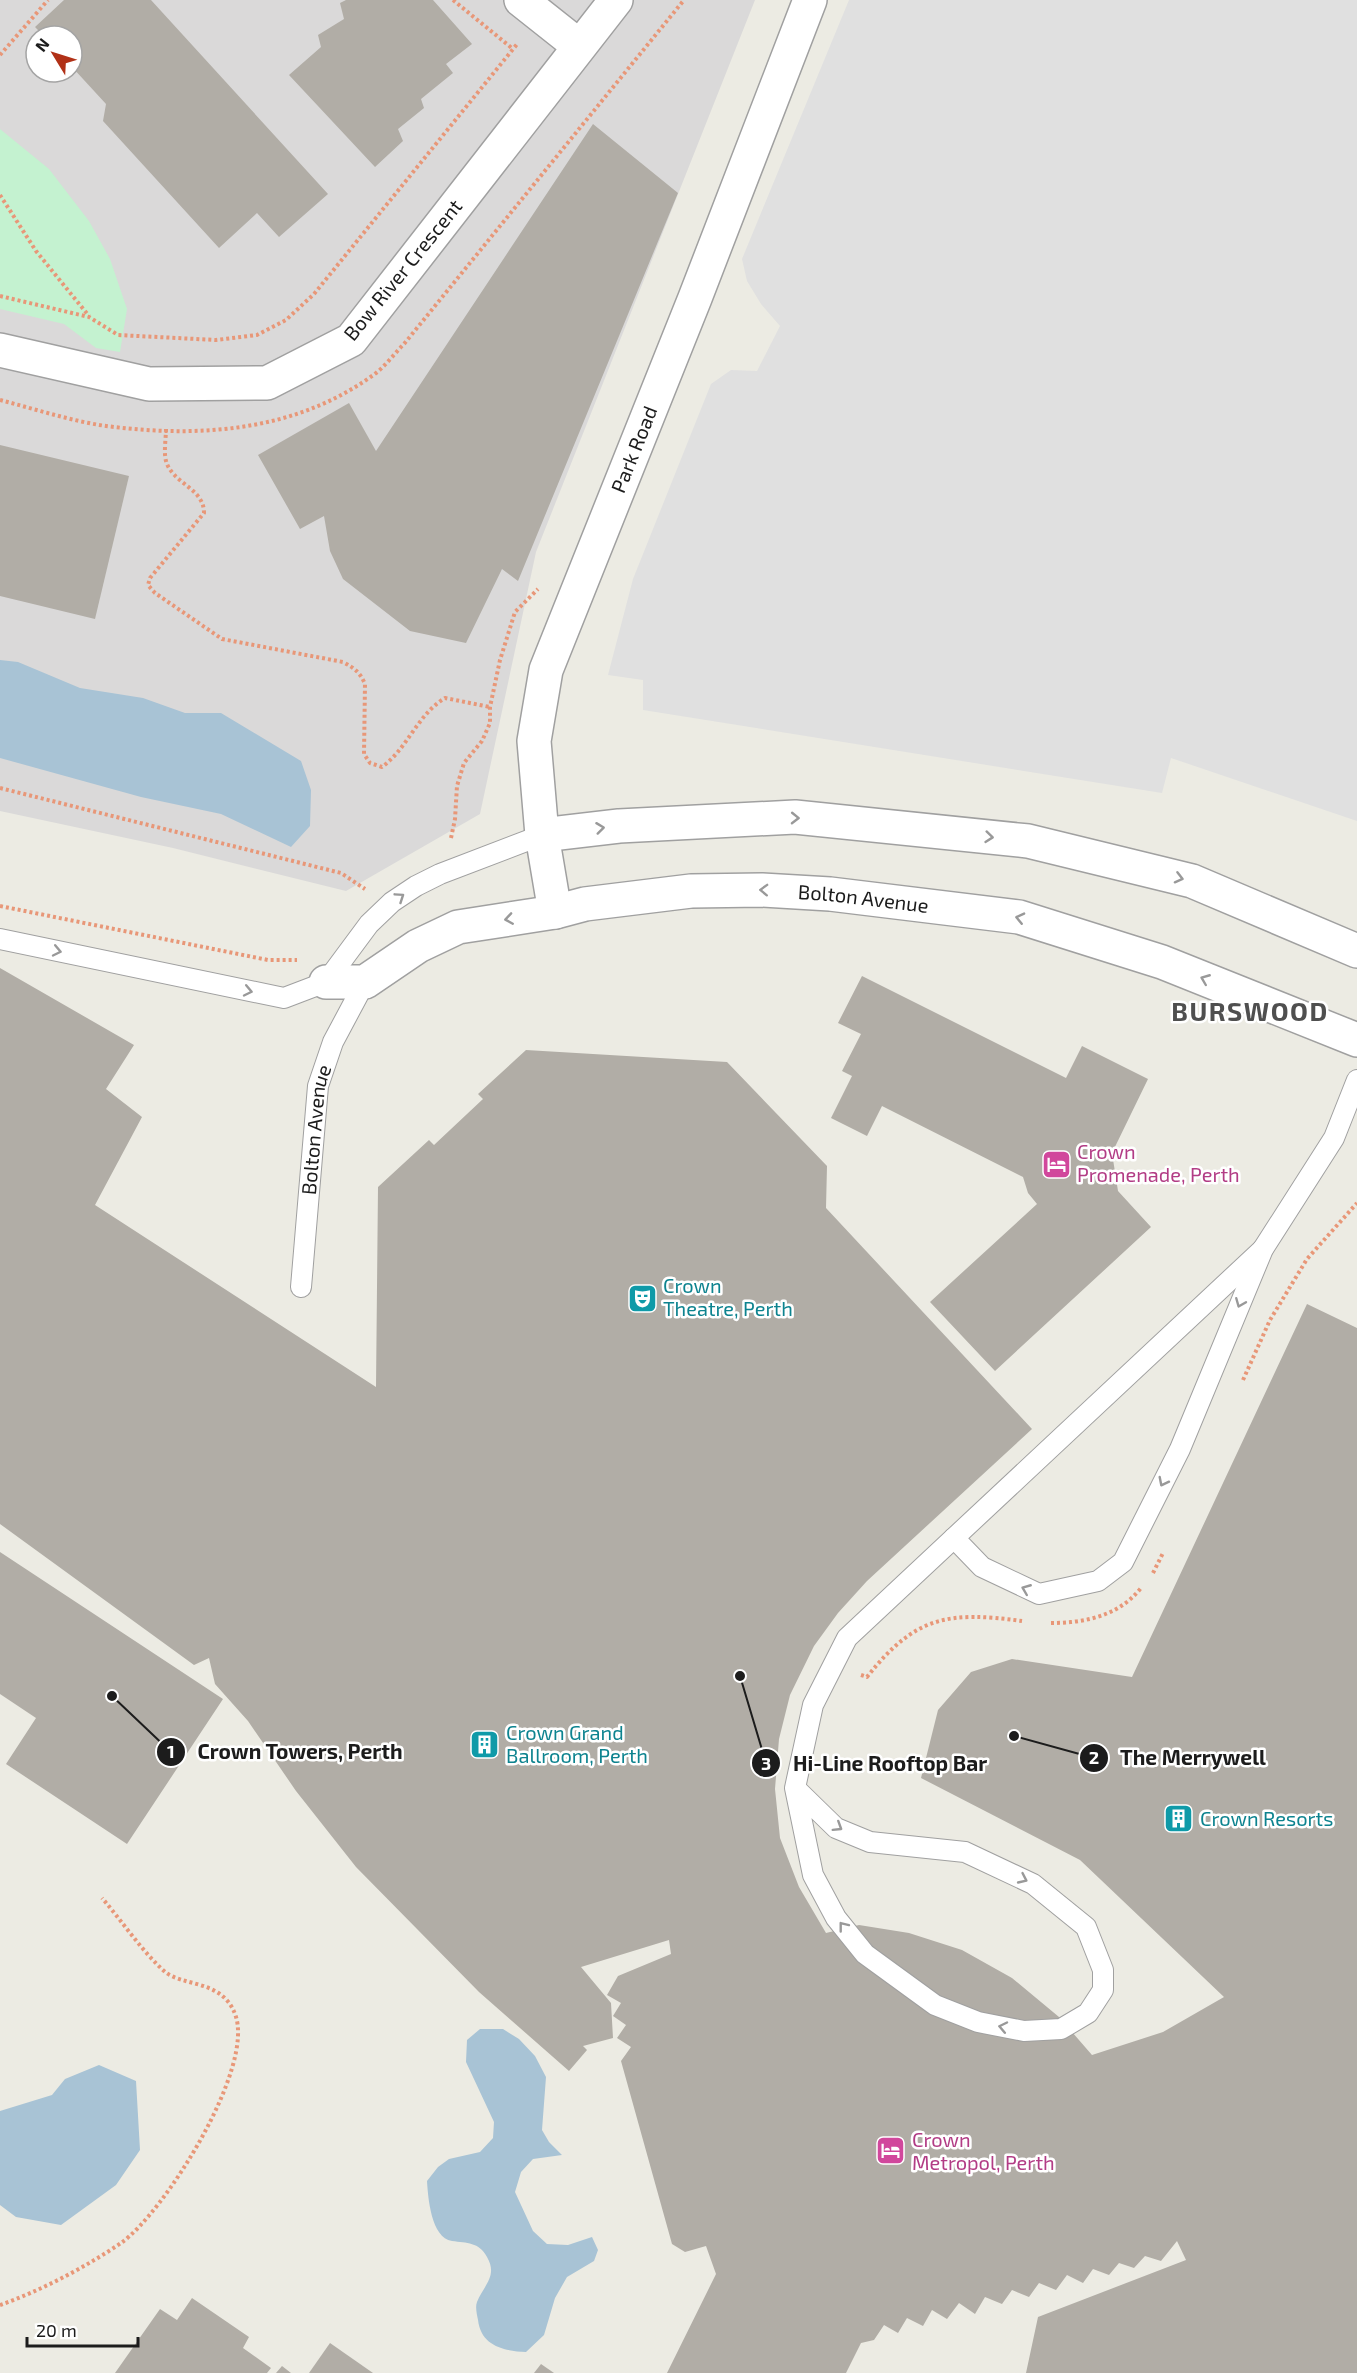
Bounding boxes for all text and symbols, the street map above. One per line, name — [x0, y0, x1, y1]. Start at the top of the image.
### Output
north arrow — [24, 24, 84, 84]
text: N — [31, 34, 53, 55]
street label: Bow River Crescent — [338, 194, 467, 345]
street label: Park Road — [605, 402, 662, 496]
one-way arrow — [790, 811, 799, 824]
one-way arrow — [596, 822, 605, 835]
one-way arrow — [984, 830, 993, 843]
one-way arrow — [1174, 870, 1184, 883]
street label: Bolton Avenue — [797, 879, 930, 917]
one-way arrow — [760, 884, 769, 897]
one-way arrow — [393, 894, 404, 905]
one-way arrow — [504, 913, 513, 925]
one-way arrow — [1015, 913, 1025, 926]
one-way arrow — [52, 943, 62, 956]
one-way arrow — [1201, 974, 1212, 986]
one-way arrow — [243, 984, 253, 997]
district label: BURSWOOD — [1171, 995, 1329, 1026]
street label: Bolton Avenue — [296, 1061, 335, 1196]
place label: Crown Promenade, Perth — [1077, 1139, 1240, 1186]
hotel icon: Crown Promenade, Perth — [1040, 1148, 1072, 1180]
place label: Crown Theatre, Perth — [663, 1273, 793, 1320]
theatre icon: Crown Theatre, Perth — [626, 1282, 658, 1314]
one-way arrow — [1235, 1296, 1247, 1307]
one-way arrow — [1159, 1475, 1171, 1486]
one-way arrow — [1022, 1584, 1033, 1596]
place label: Crown Grand Ballroom, Perth — [506, 1720, 648, 1767]
building icon: Crown Grand Ballroom, Perth — [469, 1729, 501, 1761]
callout: Crown Towers, Perth — [156, 1732, 415, 1771]
text: Crown Towers, Perth — [197, 1738, 403, 1763]
callout: The Merrywell — [1079, 1738, 1278, 1777]
text: 1 — [167, 1740, 175, 1762]
callout: Hi-Line Rooftop Bar — [751, 1744, 999, 1783]
text: The Merrywell — [1120, 1744, 1266, 1770]
text: 2 — [1089, 1746, 1099, 1768]
text: Hi-Line Rooftop Bar — [793, 1750, 987, 1775]
text: 3 — [761, 1752, 771, 1774]
building icon: Crown Resorts — [1163, 1803, 1195, 1835]
place label: Crown Resorts — [1200, 1806, 1333, 1830]
one-way arrow — [832, 1820, 842, 1832]
one-way arrow — [1016, 1871, 1027, 1883]
one-way arrow — [839, 1922, 850, 1933]
one-way arrow — [999, 2021, 1009, 2034]
place label: Crown Metropol, Perth — [912, 2127, 1055, 2174]
hotel icon: Crown Metropol, Perth — [875, 2135, 907, 2167]
scale bar — [27, 2310, 138, 2348]
text: 20 m — [36, 2319, 77, 2341]

